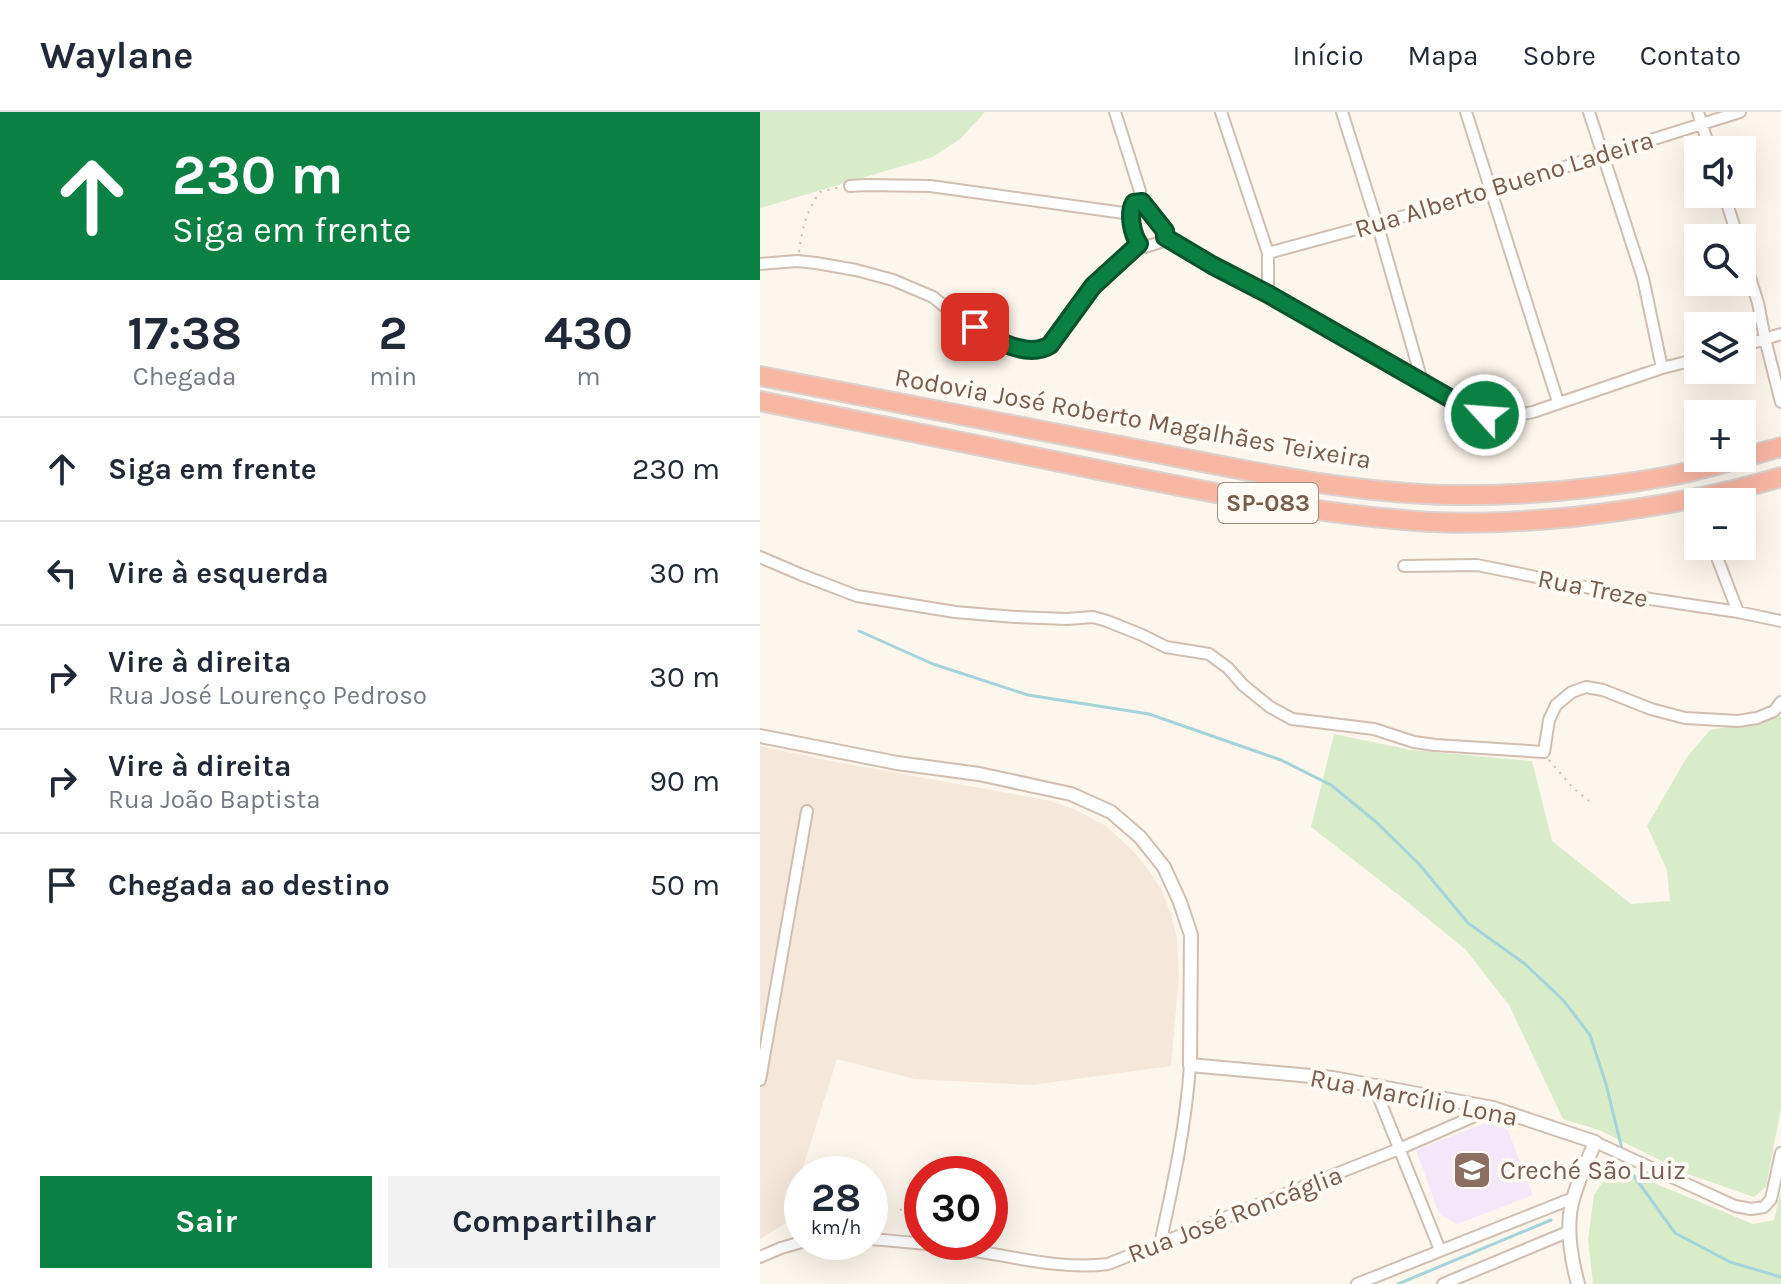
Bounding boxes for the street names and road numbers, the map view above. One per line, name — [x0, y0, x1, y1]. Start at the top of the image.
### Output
street label: Rua Alberto Bueno Ladeira — [1351, 124, 1657, 245]
street label: Rodovia José Roberto Magalhães Teixeira — [892, 361, 1374, 476]
road number: SP-083 — [1218, 483, 1318, 523]
street label: Rua Treze — [1535, 563, 1651, 614]
street label: Rua Marcílio Lona — [1307, 1062, 1520, 1133]
street label: Rua José Roncáglia — [1123, 1159, 1347, 1270]

